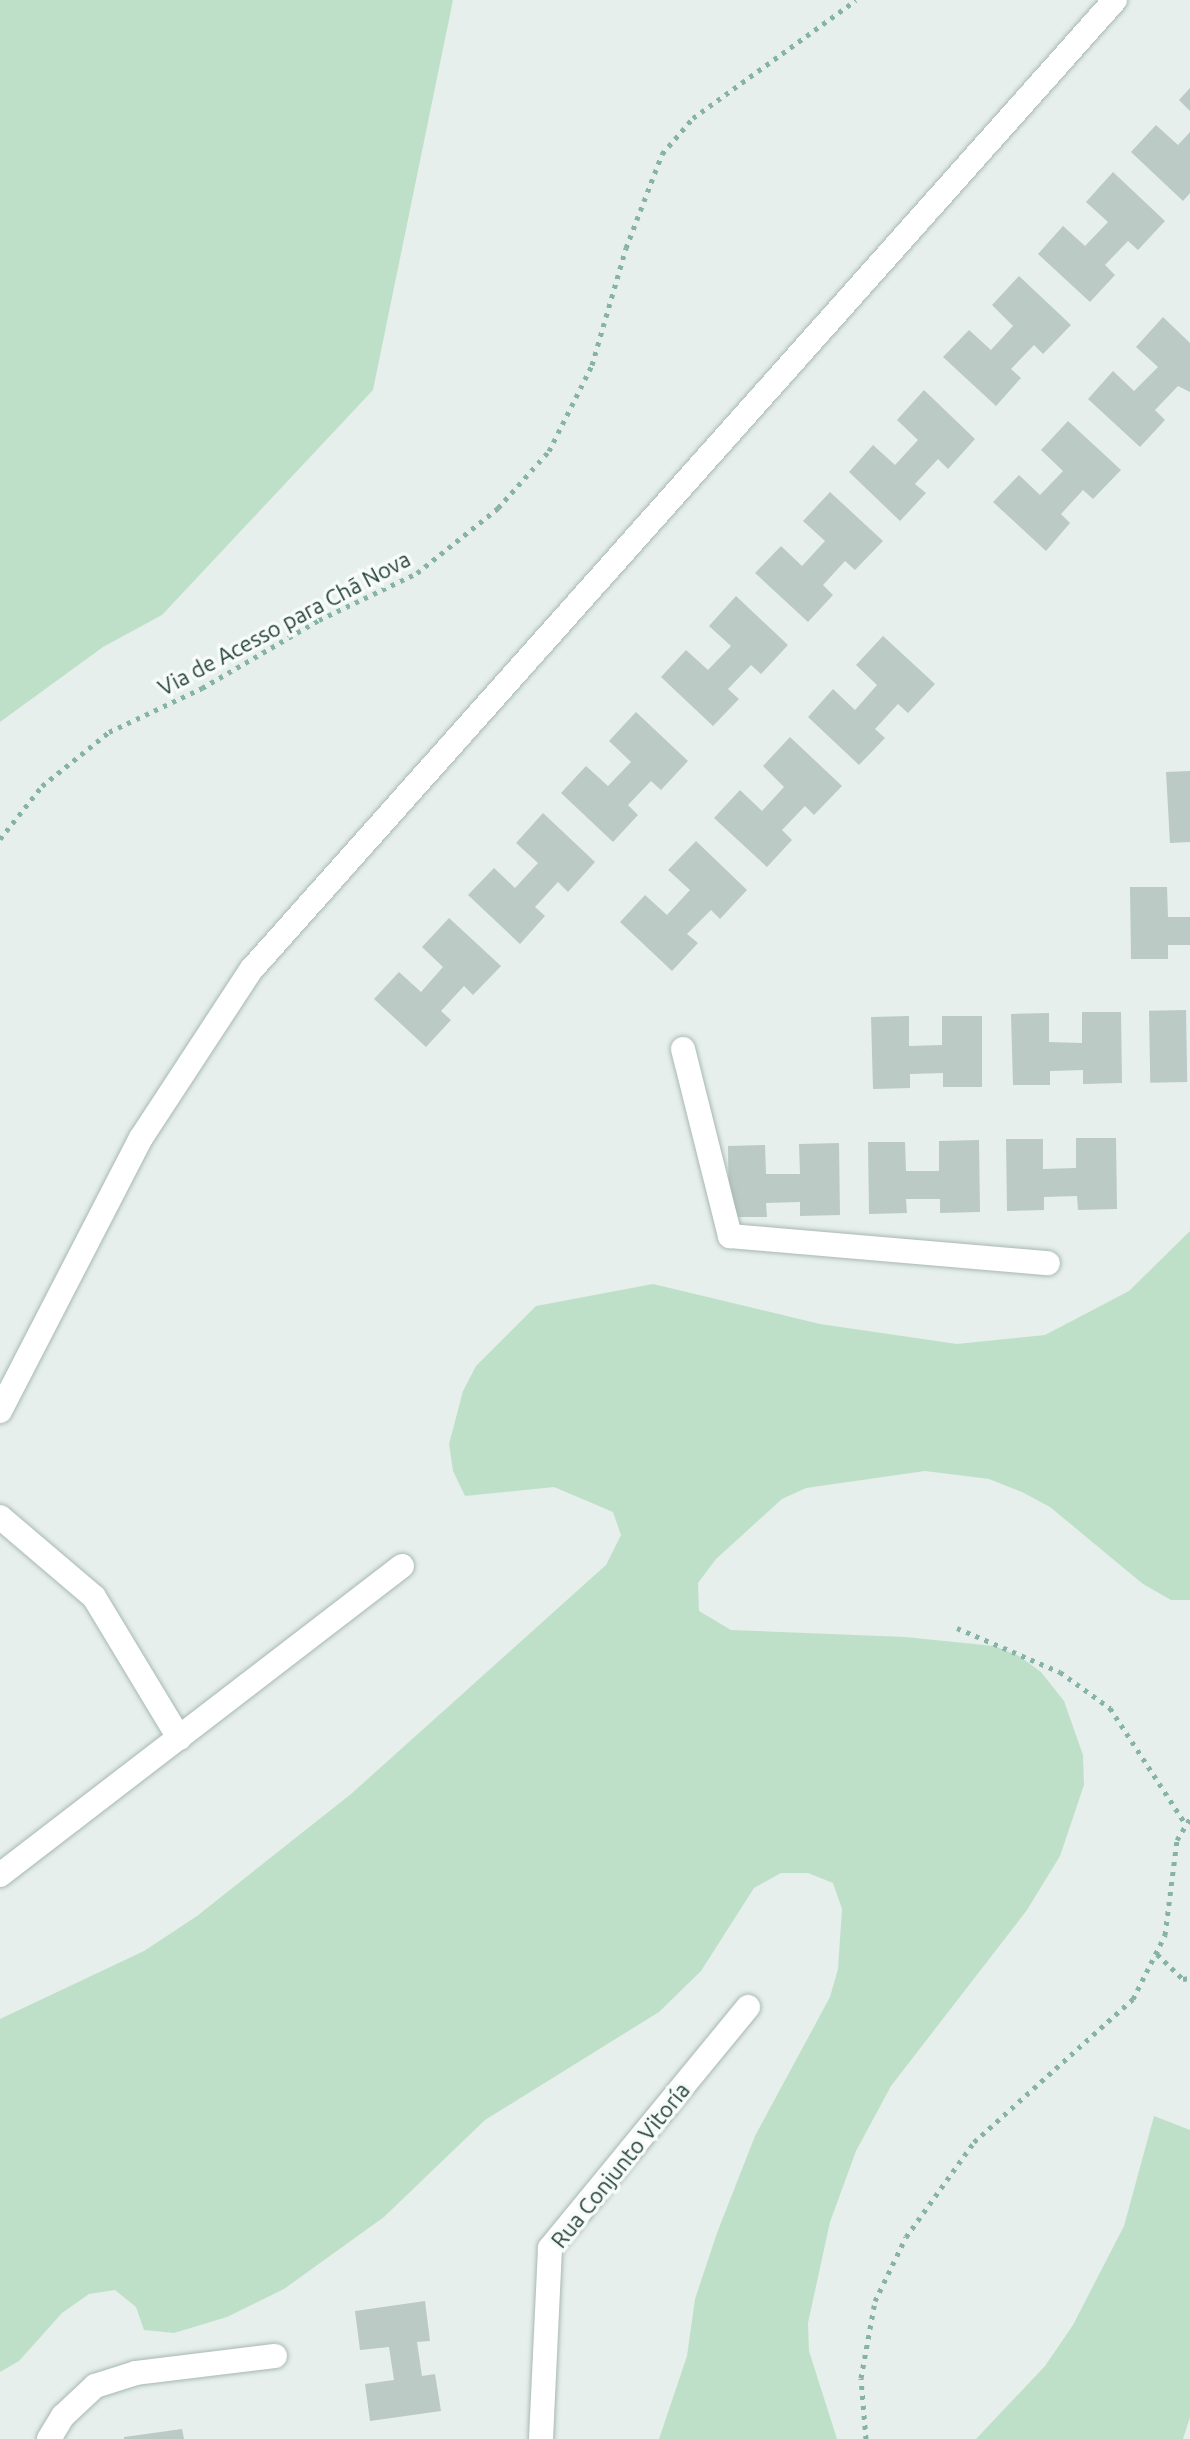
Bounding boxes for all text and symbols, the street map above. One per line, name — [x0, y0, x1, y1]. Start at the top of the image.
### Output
street label: Via de Acesso para Chã Nova — [153, 545, 415, 701]
street label: Rua Conjunto Vitoría — [545, 2077, 695, 2253]

